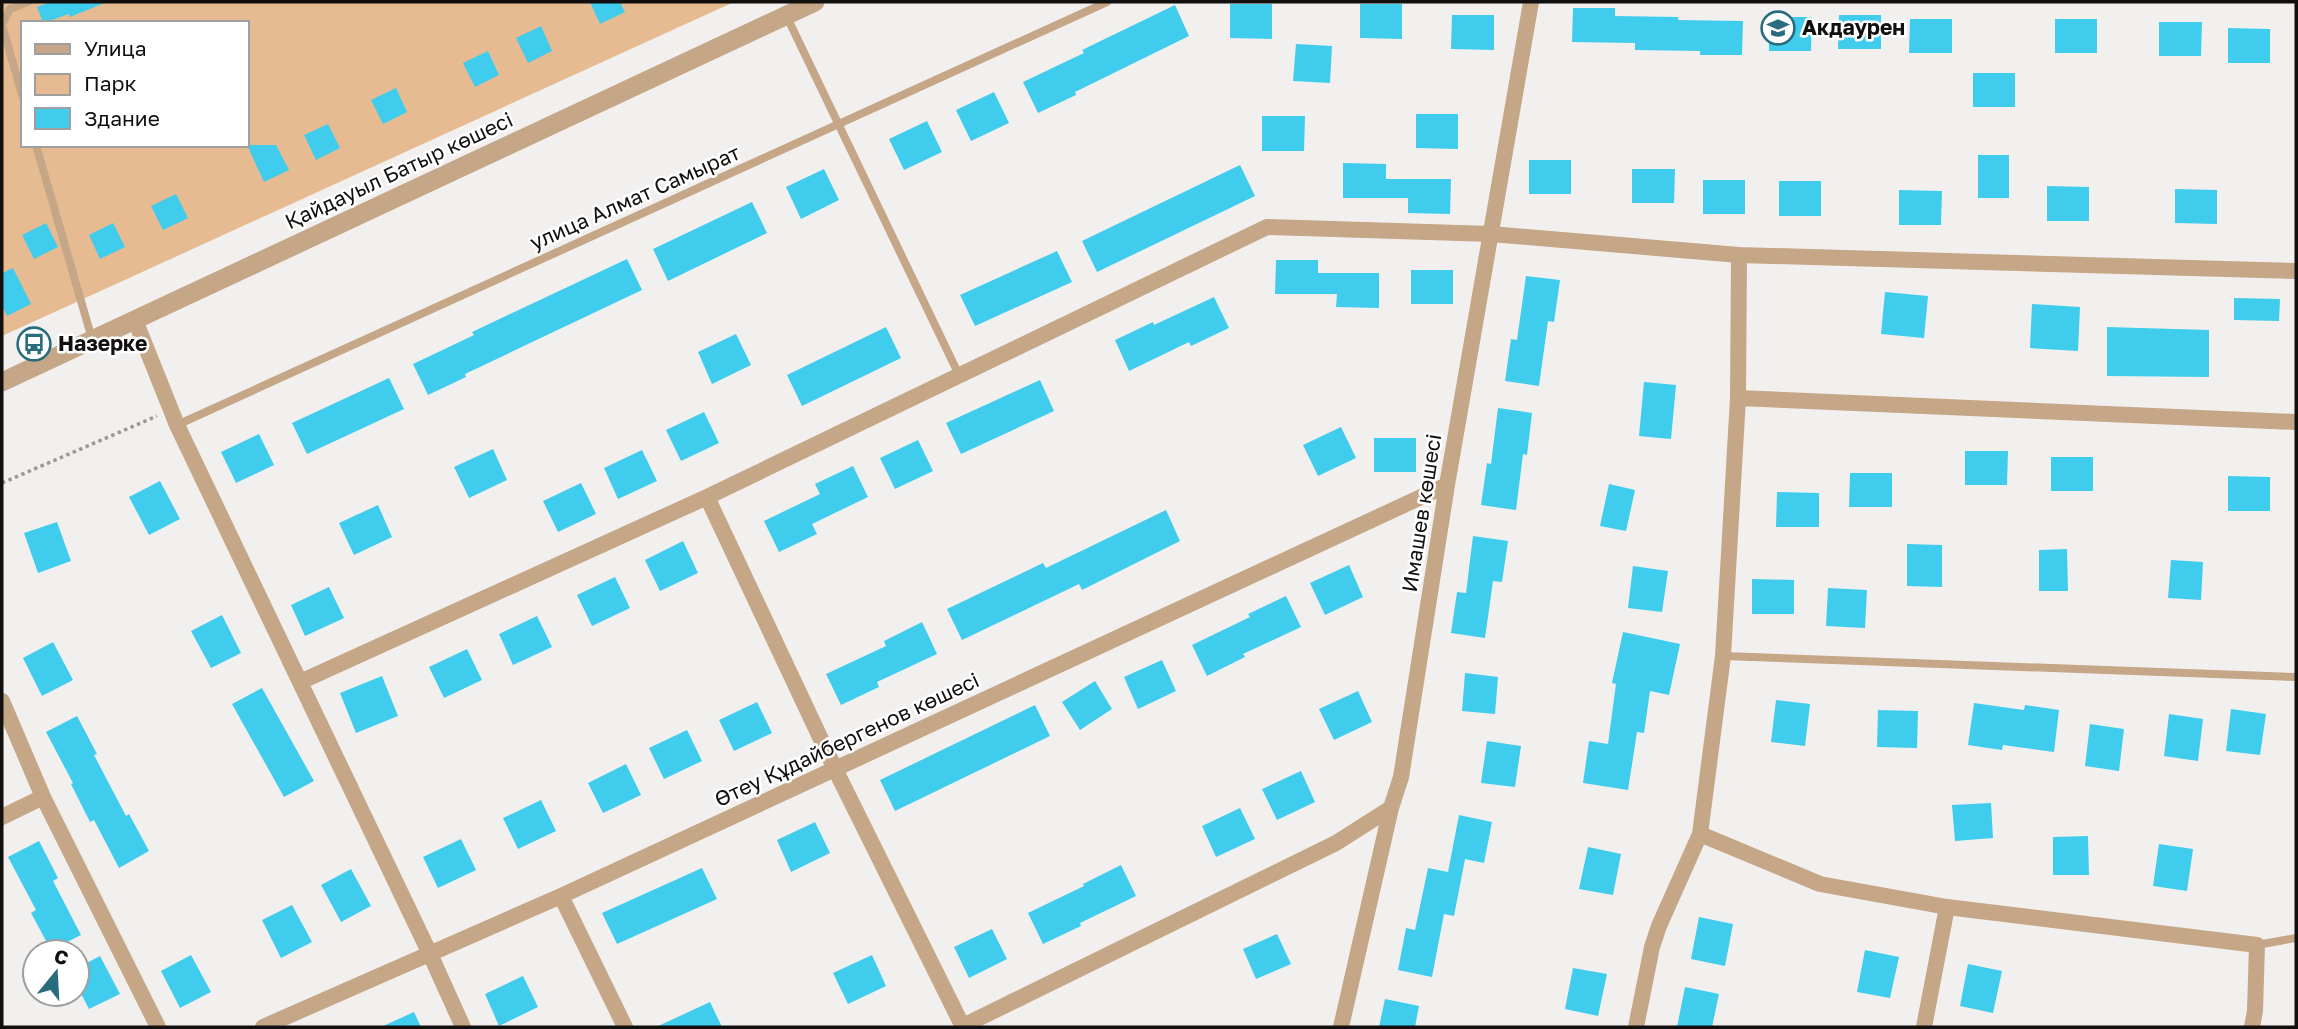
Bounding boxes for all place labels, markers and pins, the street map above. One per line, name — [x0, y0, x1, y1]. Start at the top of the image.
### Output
school or university icon: Акдаурен — [1759, 9, 1797, 47]
place label: Акдаурен — [1802, 14, 1905, 40]
bus stop icon: Назерке — [15, 325, 53, 363]
place label: Назерке — [58, 330, 147, 356]

